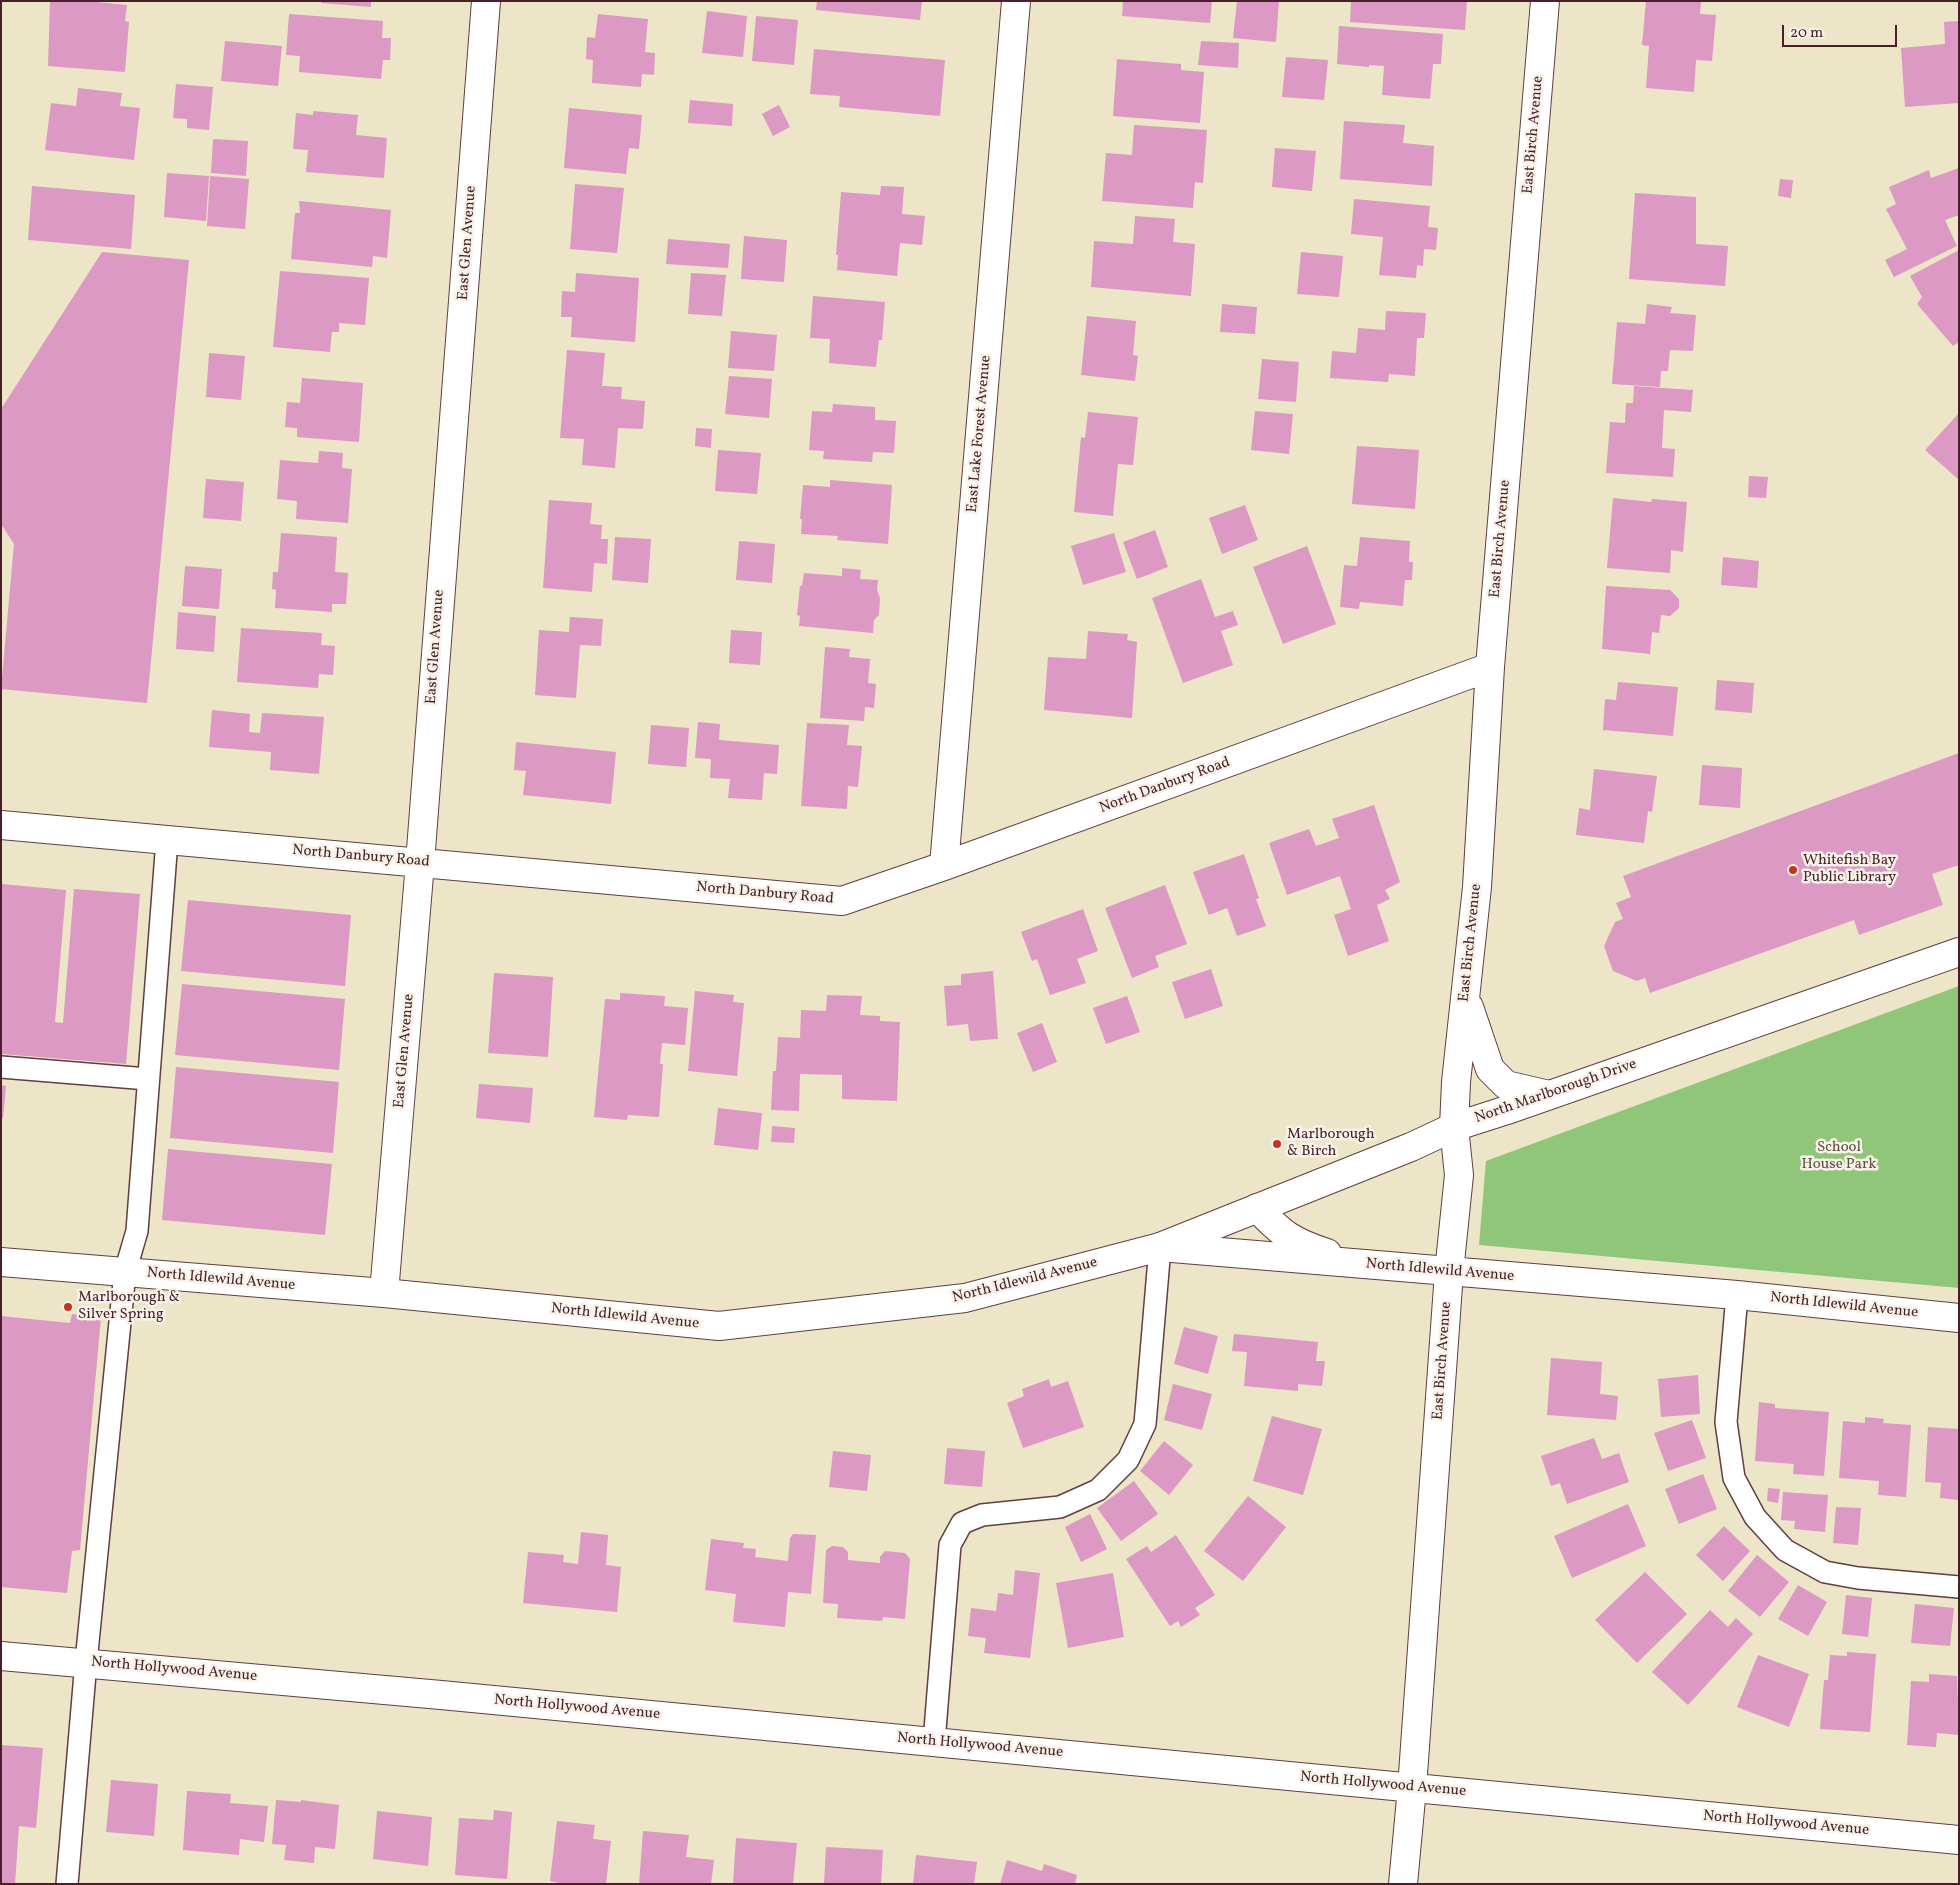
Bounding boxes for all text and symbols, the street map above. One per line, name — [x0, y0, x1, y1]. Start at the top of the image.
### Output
scale bar — [1785, 15, 1900, 47]
text: 20 m — [1790, 23, 1823, 44]
street label: East Birch Avenue — [1520, 75, 1548, 195]
street label: East Glen Avenue — [455, 185, 481, 301]
street label: East Lake Forest Avenue — [964, 355, 996, 513]
street label: East Birch Avenue — [1487, 479, 1515, 599]
street label: East Glen Avenue — [423, 589, 449, 705]
street label: North Danbury Road — [1097, 754, 1233, 818]
street label: North Danbury Road — [292, 842, 430, 872]
place label: Whitefish Bay Public Library — [1803, 852, 1896, 887]
marker: Whitefish Bay Public Library — [1787, 864, 1799, 876]
street label: North Danbury Road — [696, 879, 834, 909]
street label: East Birch Avenue — [1456, 883, 1486, 1003]
street label: East Glen Avenue — [391, 993, 419, 1109]
street label: North Marlborough Drive — [1473, 1056, 1639, 1128]
place label: Marlborough & Birch — [1287, 1126, 1375, 1161]
marker: Marlborough & Birch — [1271, 1138, 1283, 1150]
park label: School House Park — [1802, 1139, 1876, 1174]
street label: North Idlewild Avenue — [951, 1254, 1099, 1308]
street label: North Idlewild Avenue — [1365, 1256, 1515, 1286]
street label: North Idlewild Avenue — [146, 1265, 296, 1295]
place label: Marlborough & Silver Spring — [78, 1289, 180, 1324]
street label: North Idlewild Avenue — [1769, 1289, 1919, 1323]
street label: North Idlewild Avenue — [550, 1300, 700, 1334]
marker: Marlborough & Silver Spring — [62, 1301, 74, 1313]
street label: East Birch Avenue — [1430, 1301, 1456, 1421]
street label: North Hollywood Avenue — [90, 1654, 258, 1686]
street label: North Hollywood Avenue — [493, 1692, 661, 1724]
street label: North Hollywood Avenue — [896, 1730, 1064, 1762]
street label: North Hollywood Avenue — [1299, 1769, 1467, 1801]
street label: North Hollywood Avenue — [1702, 1808, 1870, 1840]

